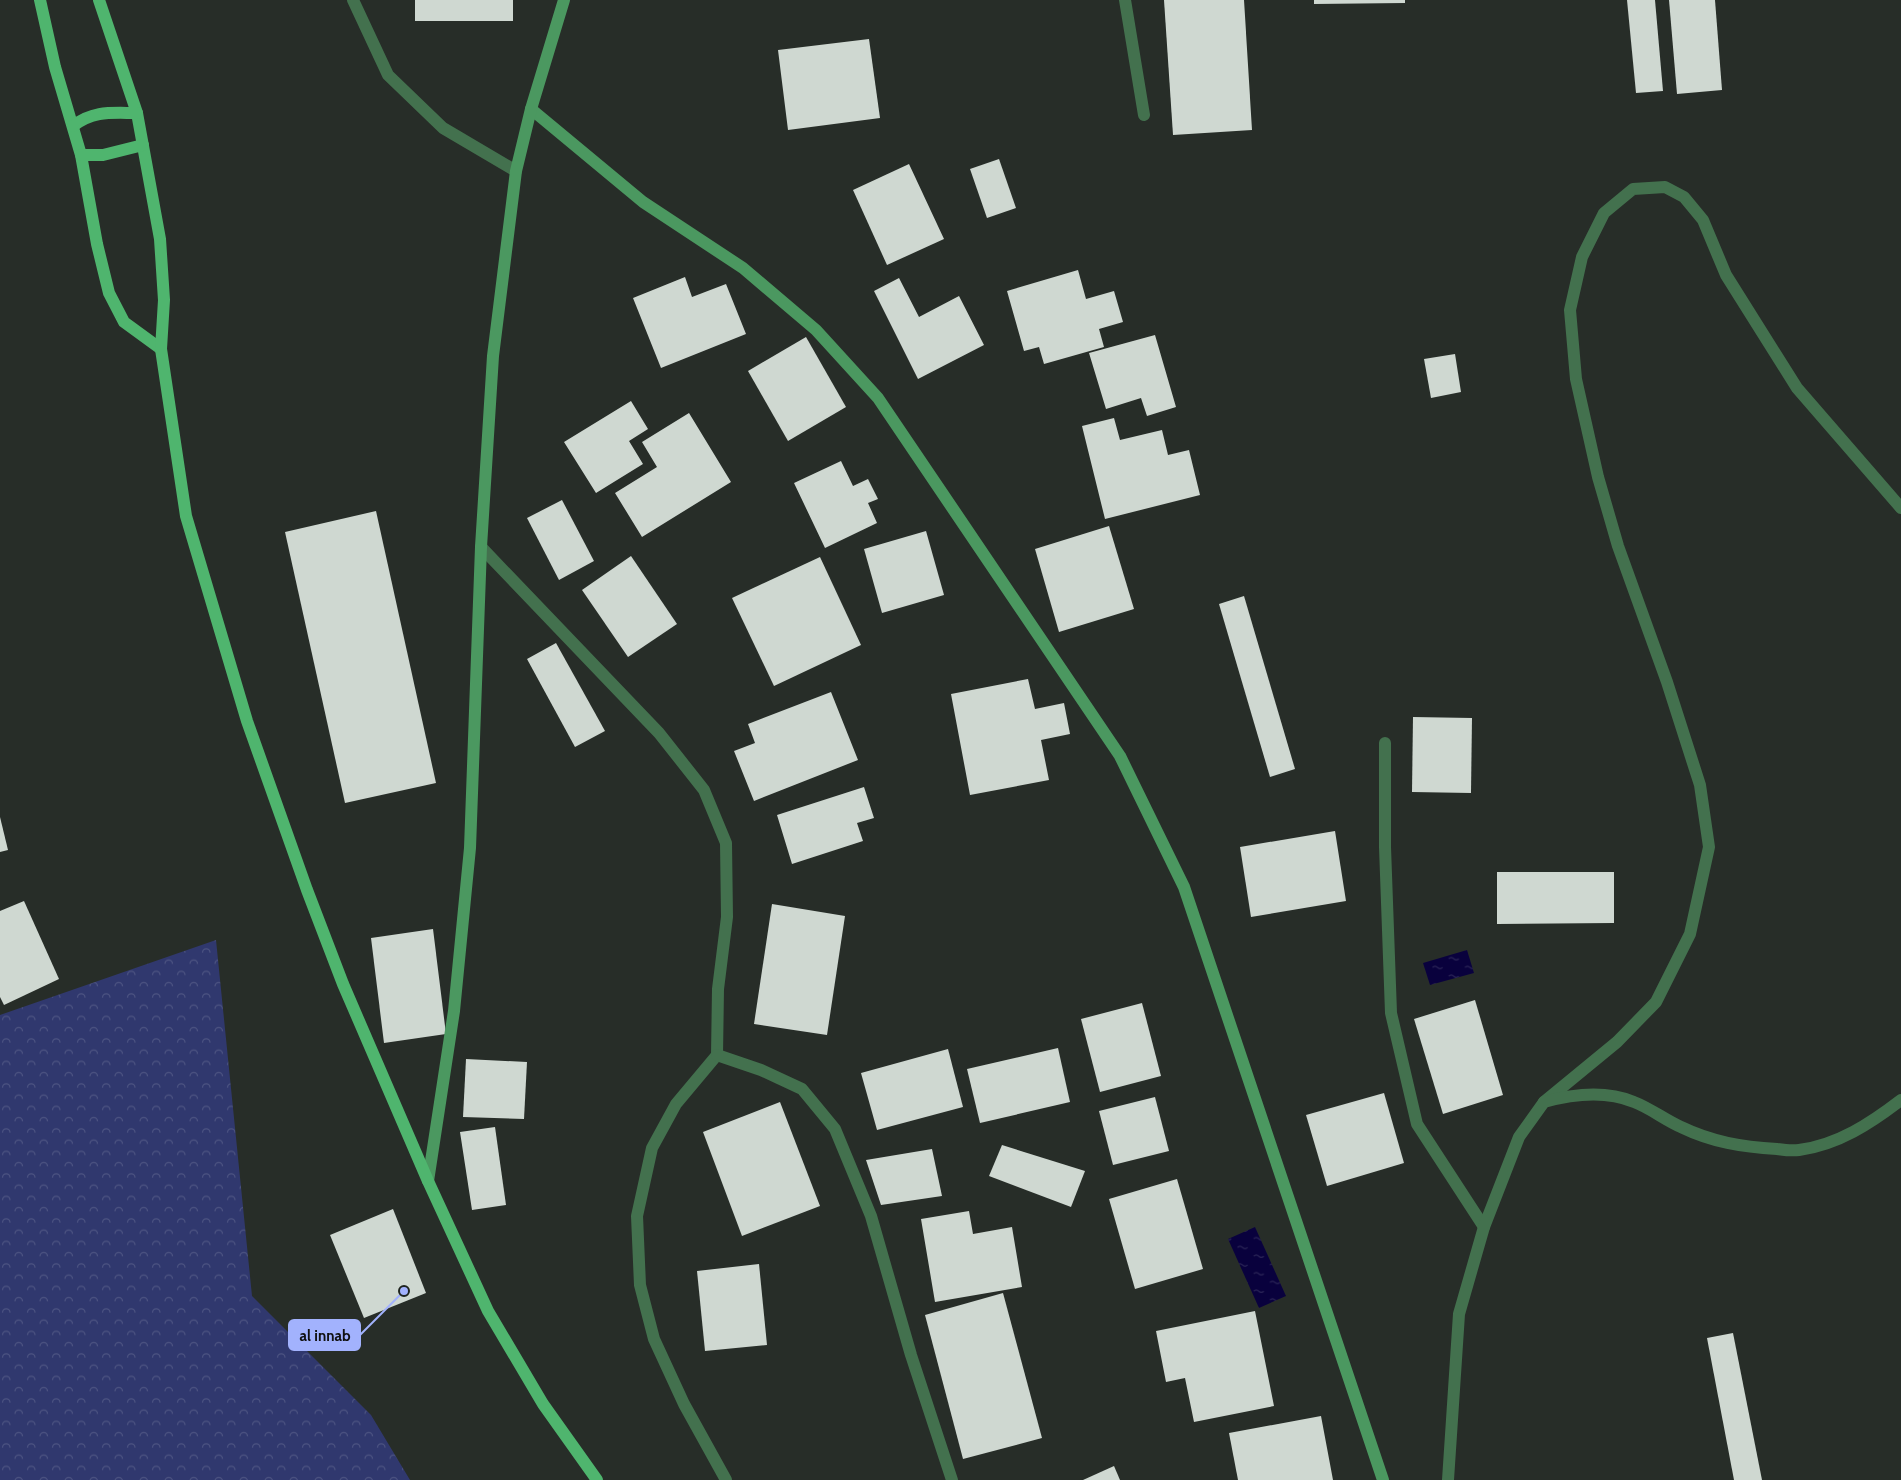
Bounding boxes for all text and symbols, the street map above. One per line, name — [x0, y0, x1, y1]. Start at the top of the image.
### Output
callout: al innab — [289, 1320, 360, 1350]
text: al innab — [300, 1327, 351, 1345]

